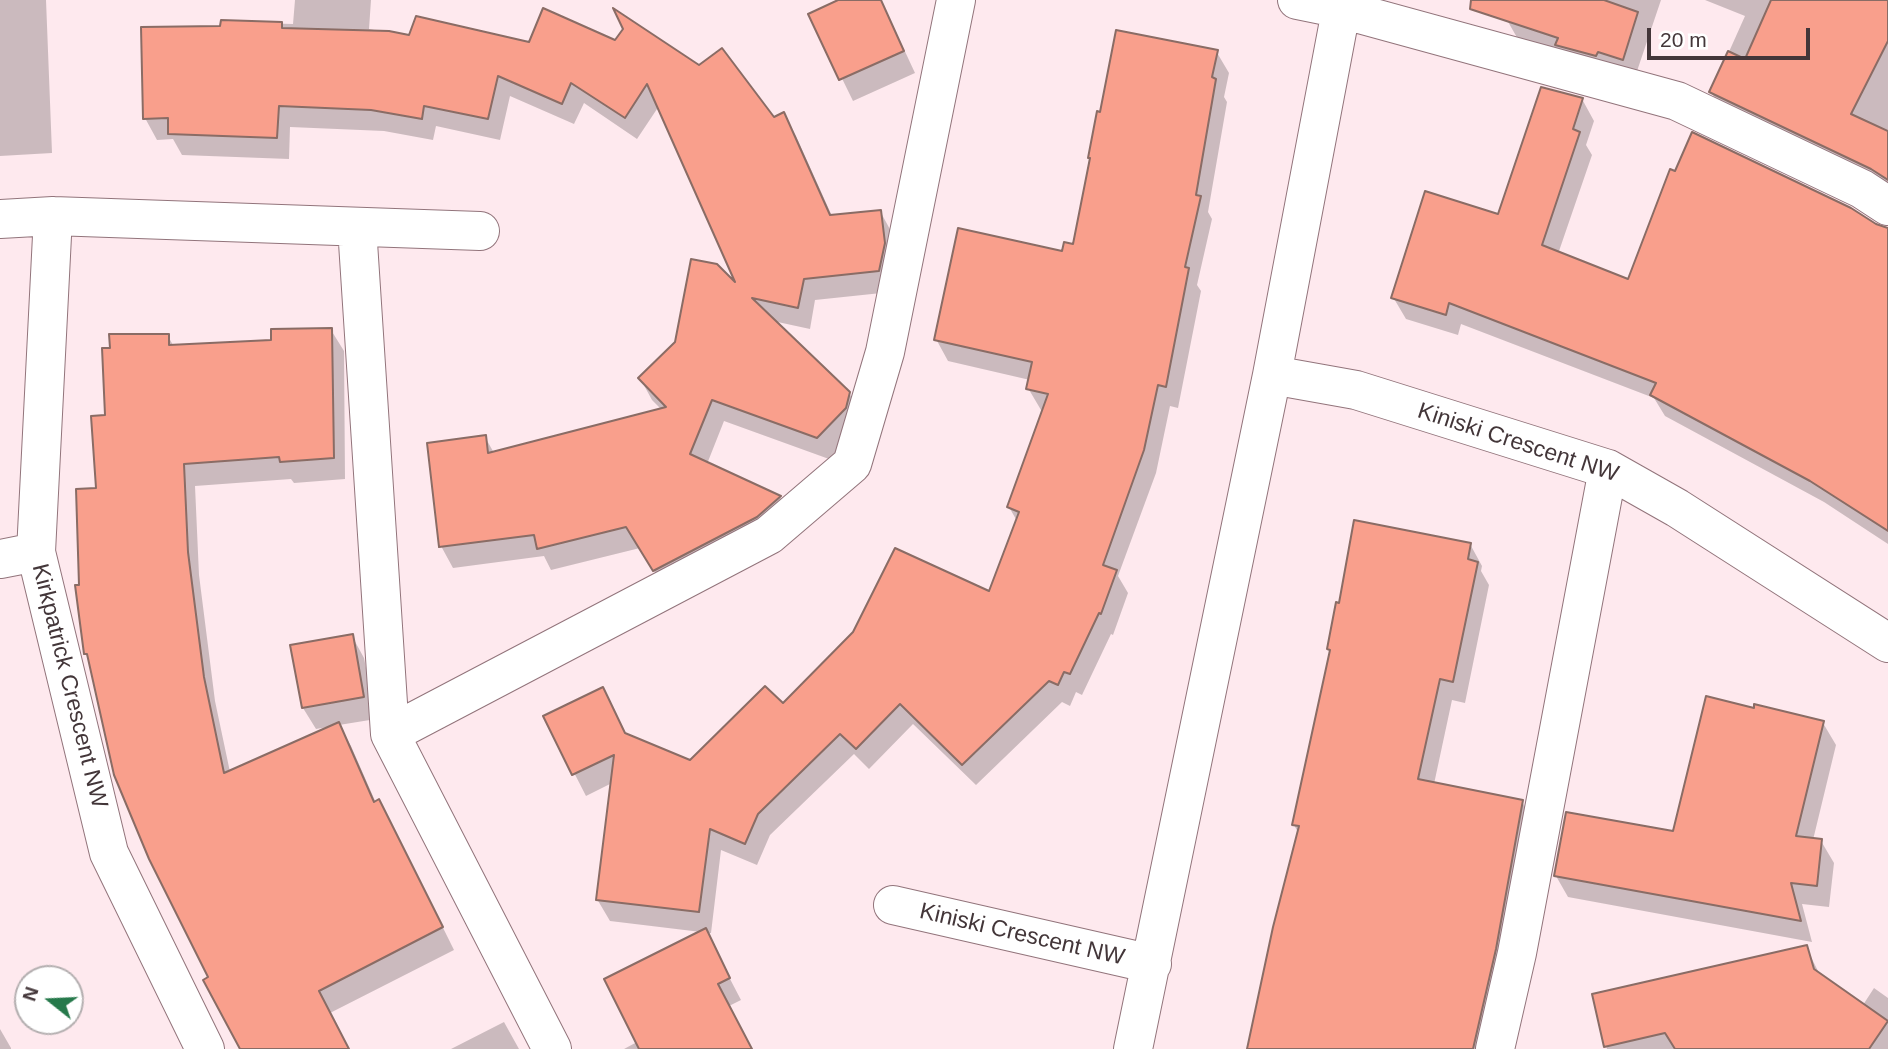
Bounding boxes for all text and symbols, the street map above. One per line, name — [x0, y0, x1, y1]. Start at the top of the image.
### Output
scale bar — [1650, 14, 1813, 58]
text: 20 m — [1660, 28, 1707, 51]
street label: Kiniski Crescent NW — [1414, 397, 1622, 489]
street label: Kirkpatrick Crescent NW — [25, 561, 113, 811]
street label: Kiniski Crescent NW — [917, 898, 1127, 972]
north arrow — [14, 965, 84, 1035]
text: N — [18, 984, 43, 1004]

